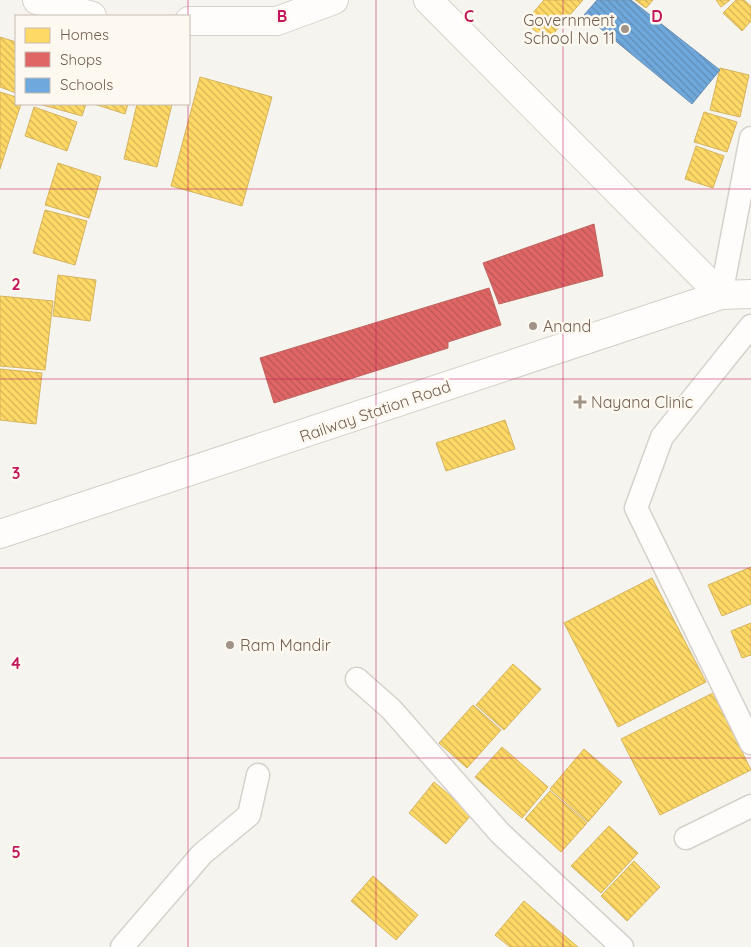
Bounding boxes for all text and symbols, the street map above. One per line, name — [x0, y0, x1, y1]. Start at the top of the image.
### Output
text: B — [277, 6, 287, 26]
text: C — [464, 6, 474, 26]
text: D — [651, 6, 663, 26]
place label: Government School No 11 — [523, 10, 615, 48]
legend — [15, 15, 190, 105]
marker: Government School No 11 — [619, 23, 631, 35]
text: Homes — [60, 25, 109, 44]
text: Shops — [60, 50, 102, 69]
text: Schools — [60, 75, 113, 94]
text: 2 — [11, 274, 21, 294]
place label: Anand — [543, 316, 591, 336]
marker: Anand — [527, 320, 539, 332]
street label: Railway Station Road — [297, 376, 453, 446]
place label: Nayana Clinic — [591, 392, 693, 412]
marker: Nayana Clinic — [573, 395, 587, 409]
text: 3 — [12, 463, 20, 483]
place label: Ram Mandir — [240, 635, 331, 655]
marker: Ram Mandir — [224, 639, 236, 651]
text: 4 — [11, 653, 21, 673]
text: 5 — [11, 842, 21, 862]

